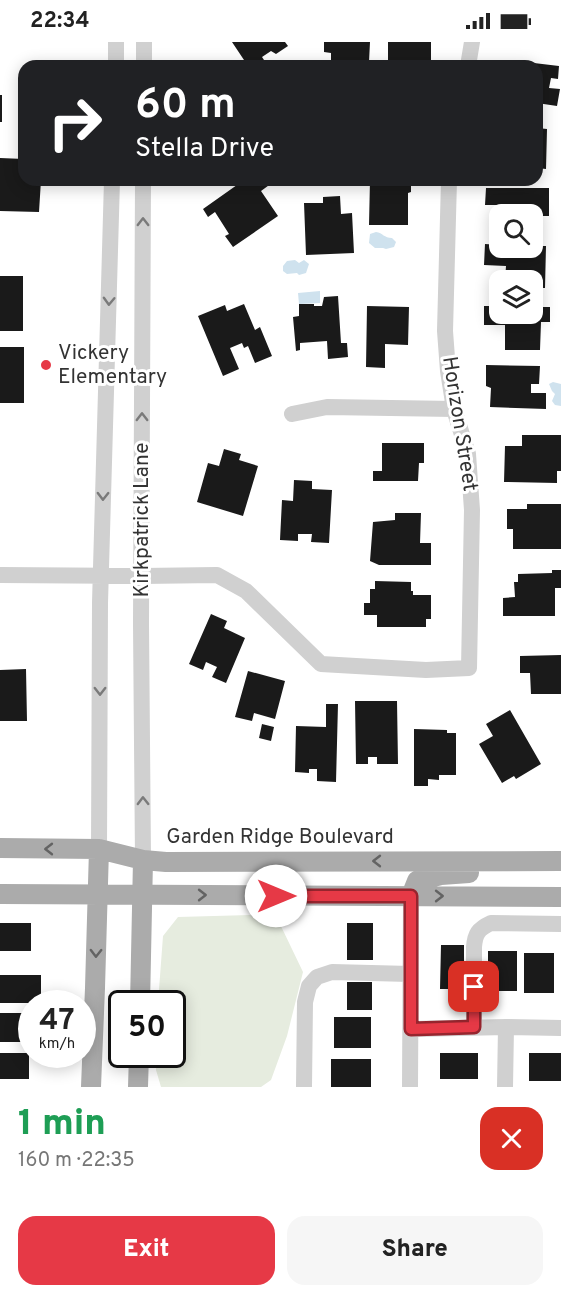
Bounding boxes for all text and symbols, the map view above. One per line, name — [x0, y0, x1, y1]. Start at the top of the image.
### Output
text: 22:34 — [30, 8, 90, 35]
text: 60 m — [135, 80, 236, 133]
icon: right — [36, 84, 114, 162]
text: Stella Drive — [135, 132, 274, 166]
map controls — [489, 204, 543, 324]
button: search — [489, 204, 543, 258]
one-way arrow — [137, 218, 149, 227]
button: layers — [489, 270, 543, 324]
one-way arrow — [102, 297, 115, 306]
place label: Vickery Elementary — [58, 340, 167, 391]
street label: Horizon Street — [435, 355, 483, 493]
marker: Vickery Elementary — [39, 358, 53, 372]
one-way arrow — [136, 413, 148, 422]
street label: Kirkpatrick Lane — [129, 442, 156, 598]
one-way arrow — [97, 492, 110, 501]
one-way arrow — [94, 687, 106, 696]
one-way arrow — [137, 797, 149, 806]
street label: Garden Ridge Boulevard — [166, 824, 394, 851]
one-way arrow — [45, 843, 54, 855]
one-way arrow — [372, 855, 381, 867]
position arrow — [244, 864, 308, 928]
one-way arrow — [197, 889, 206, 901]
one-way arrow — [434, 890, 443, 902]
one-way arrow — [90, 949, 102, 958]
pin — [448, 961, 499, 1012]
icon: arrive — [457, 970, 490, 1003]
speed limit sign: 50 — [108, 990, 186, 1068]
text: 47 — [39, 1003, 75, 1040]
text: km/h — [39, 1035, 75, 1054]
text: 1 min — [18, 1102, 106, 1148]
button: close — [480, 1107, 543, 1170]
text: 160 m · 22:35 — [18, 1148, 135, 1174]
button: Exit — [18, 1216, 275, 1285]
button: Share — [287, 1216, 543, 1285]

